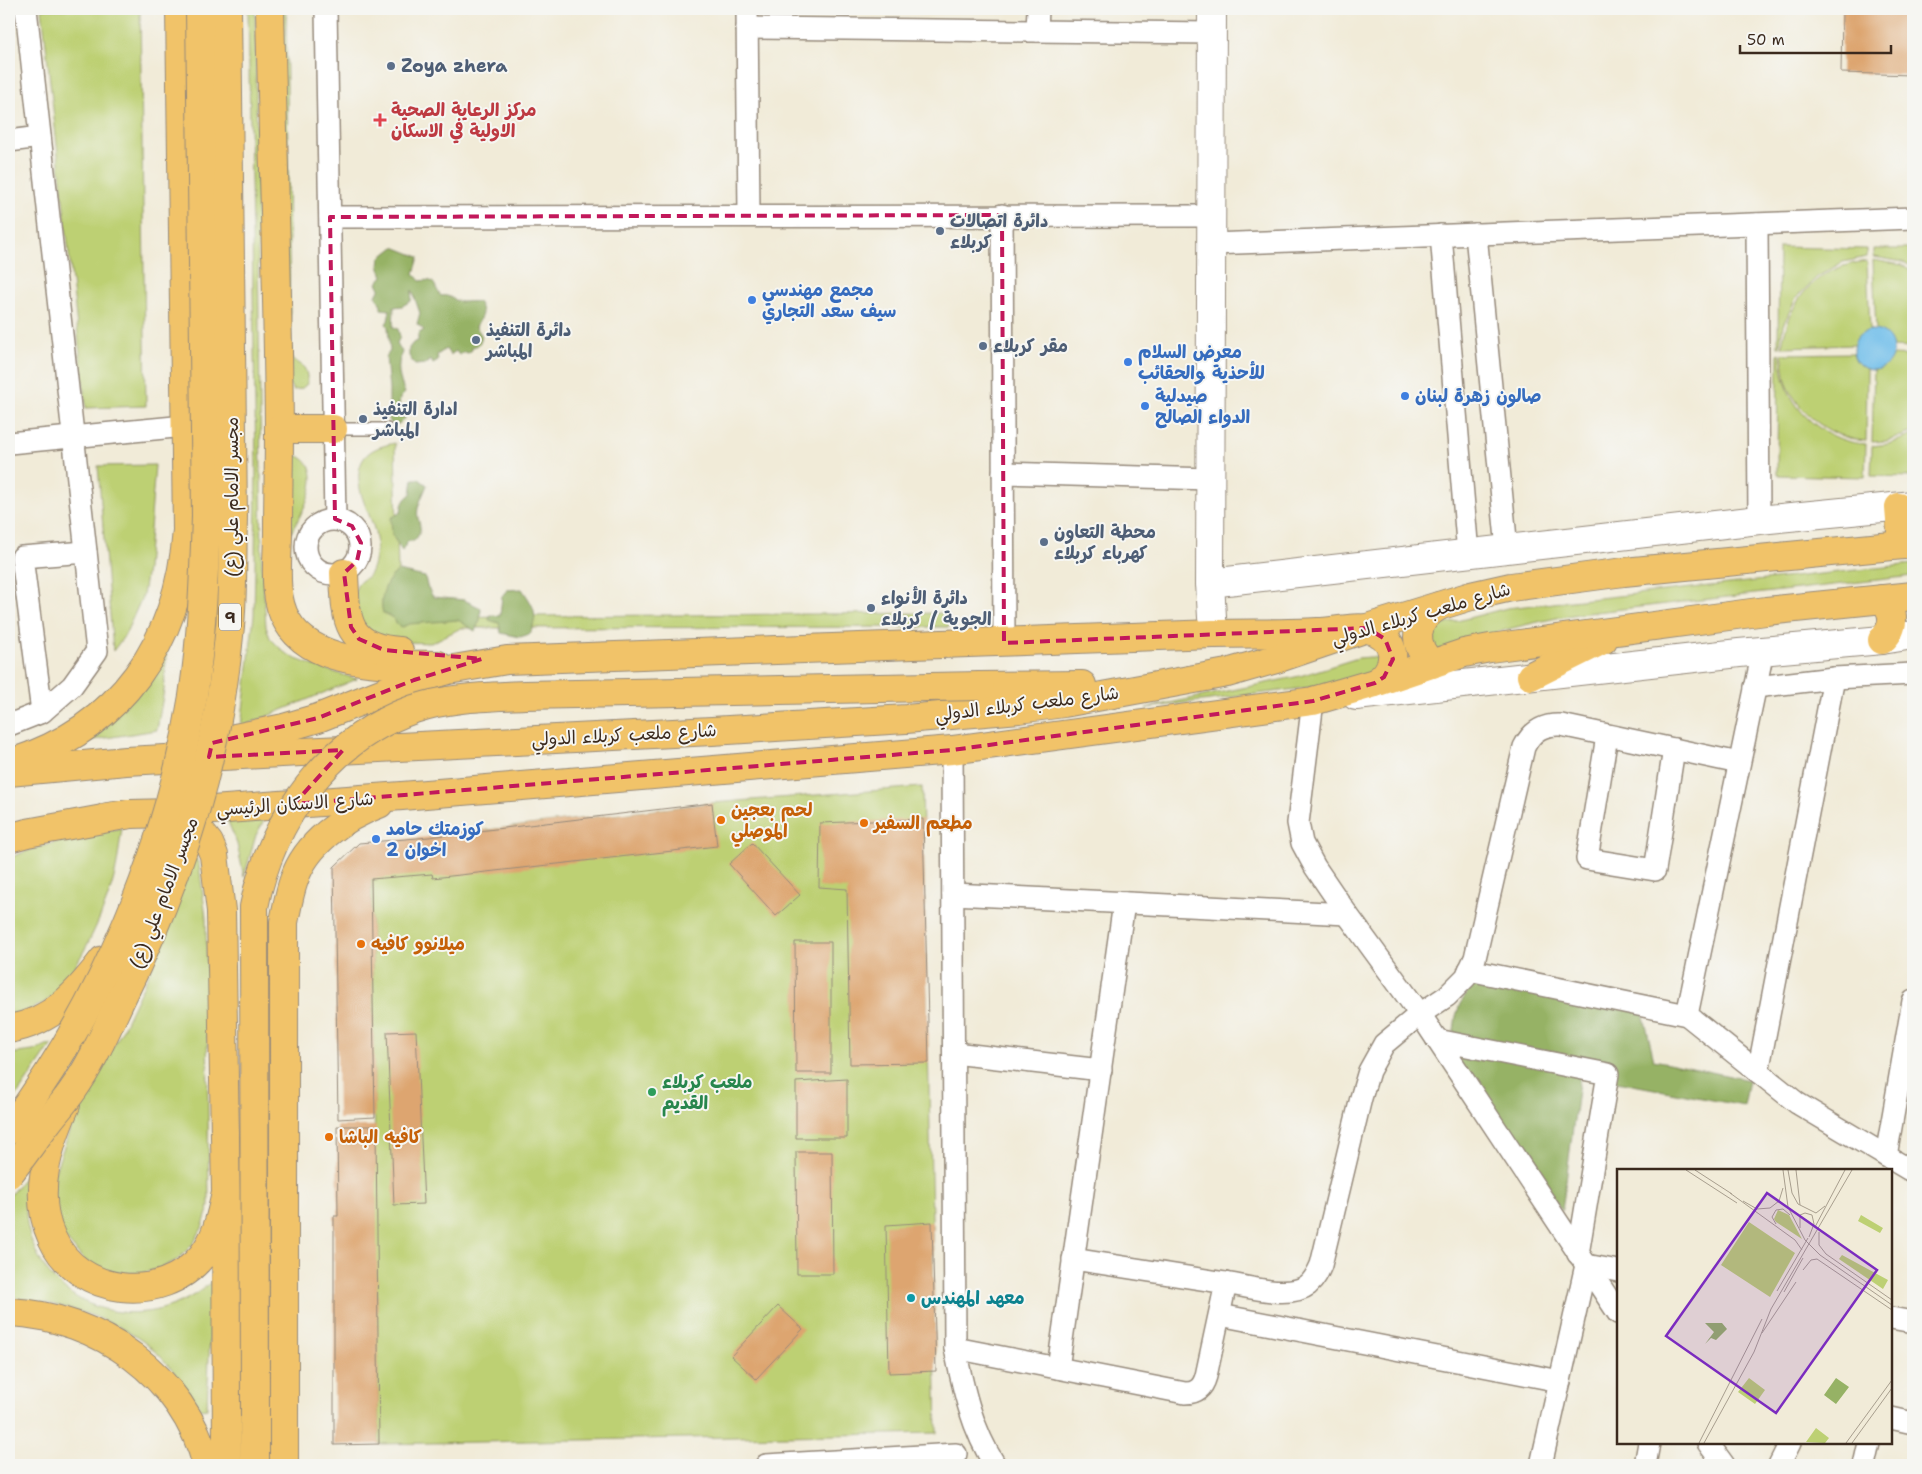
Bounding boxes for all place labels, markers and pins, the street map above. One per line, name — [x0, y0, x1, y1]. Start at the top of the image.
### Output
place label: Zoya zhera — [401, 54, 508, 78]
marker: Zoya zhera — [385, 60, 397, 72]
place label: مركز الرعاية الصحية الاولية في الاسكان — [391, 98, 537, 144]
marker: مركز الرعاية الصحية الاولية في الاسكان — [373, 113, 387, 127]
place label: دائرة اتصالات كربلاء — [950, 209, 1048, 254]
marker: دائرة اتصالات كربلاء — [934, 225, 946, 237]
place label: مجمع مهندسي سيف سعد التجاري — [762, 278, 896, 325]
marker: مجمع مهندسي سيف سعد التجاري — [746, 294, 758, 306]
place label: دائرة التنفيذ المباشر — [484, 318, 571, 363]
marker: دائرة التنفيذ المباشر — [470, 334, 482, 346]
place label: مقر كربلاء — [993, 334, 1068, 358]
marker: مقر كربلاء — [977, 340, 989, 352]
place label: معرض السلام للأحذية والحقائب — [1138, 340, 1265, 385]
marker: معرض السلام للأحذية والحقائب — [1122, 356, 1134, 368]
place label: صيدلية الدواء الصالح — [1155, 384, 1250, 429]
place label: صالون زهرة لبنان — [1415, 384, 1542, 408]
marker: صالون زهرة لبنان — [1399, 390, 1411, 402]
place label: ادارة التنفيذ المباشر — [371, 397, 457, 442]
marker: صيدلية الدواء الصالح — [1139, 400, 1151, 412]
marker: ادارة التنفيذ المباشر — [357, 413, 369, 425]
place label: محطة التعاون كهرباء كربلاء — [1054, 520, 1156, 565]
marker: محطة التعاون كهرباء كربلاء — [1038, 536, 1050, 548]
place label: دائرة الأنواء الجوية / كربلاء — [881, 586, 992, 631]
marker: دائرة الأنواء الجوية / كربلاء — [865, 602, 877, 614]
place label: لحم بعجين الموصلي — [731, 798, 812, 847]
place label: مطعم السفير — [872, 811, 973, 837]
marker: لحم بعجين الموصلي — [715, 814, 727, 826]
place label: كوزمتك حامد اخوان 2 — [386, 817, 484, 862]
marker: مطعم السفير — [858, 817, 870, 829]
marker: كوزمتك حامد اخوان 2 — [370, 833, 382, 845]
place label: ميلانوو كافيه — [371, 932, 465, 956]
marker: ميلانوو كافيه — [355, 938, 367, 950]
place label: ملعب كربلاء القديم — [662, 1070, 753, 1117]
marker: ملعب كربلاء القديم — [646, 1086, 658, 1098]
place label: كافيه الباشا — [339, 1125, 422, 1149]
marker: كافيه الباشا — [323, 1131, 335, 1143]
place label: معهد المهندس — [921, 1286, 1025, 1310]
marker: معهد المهندس — [905, 1292, 917, 1304]

